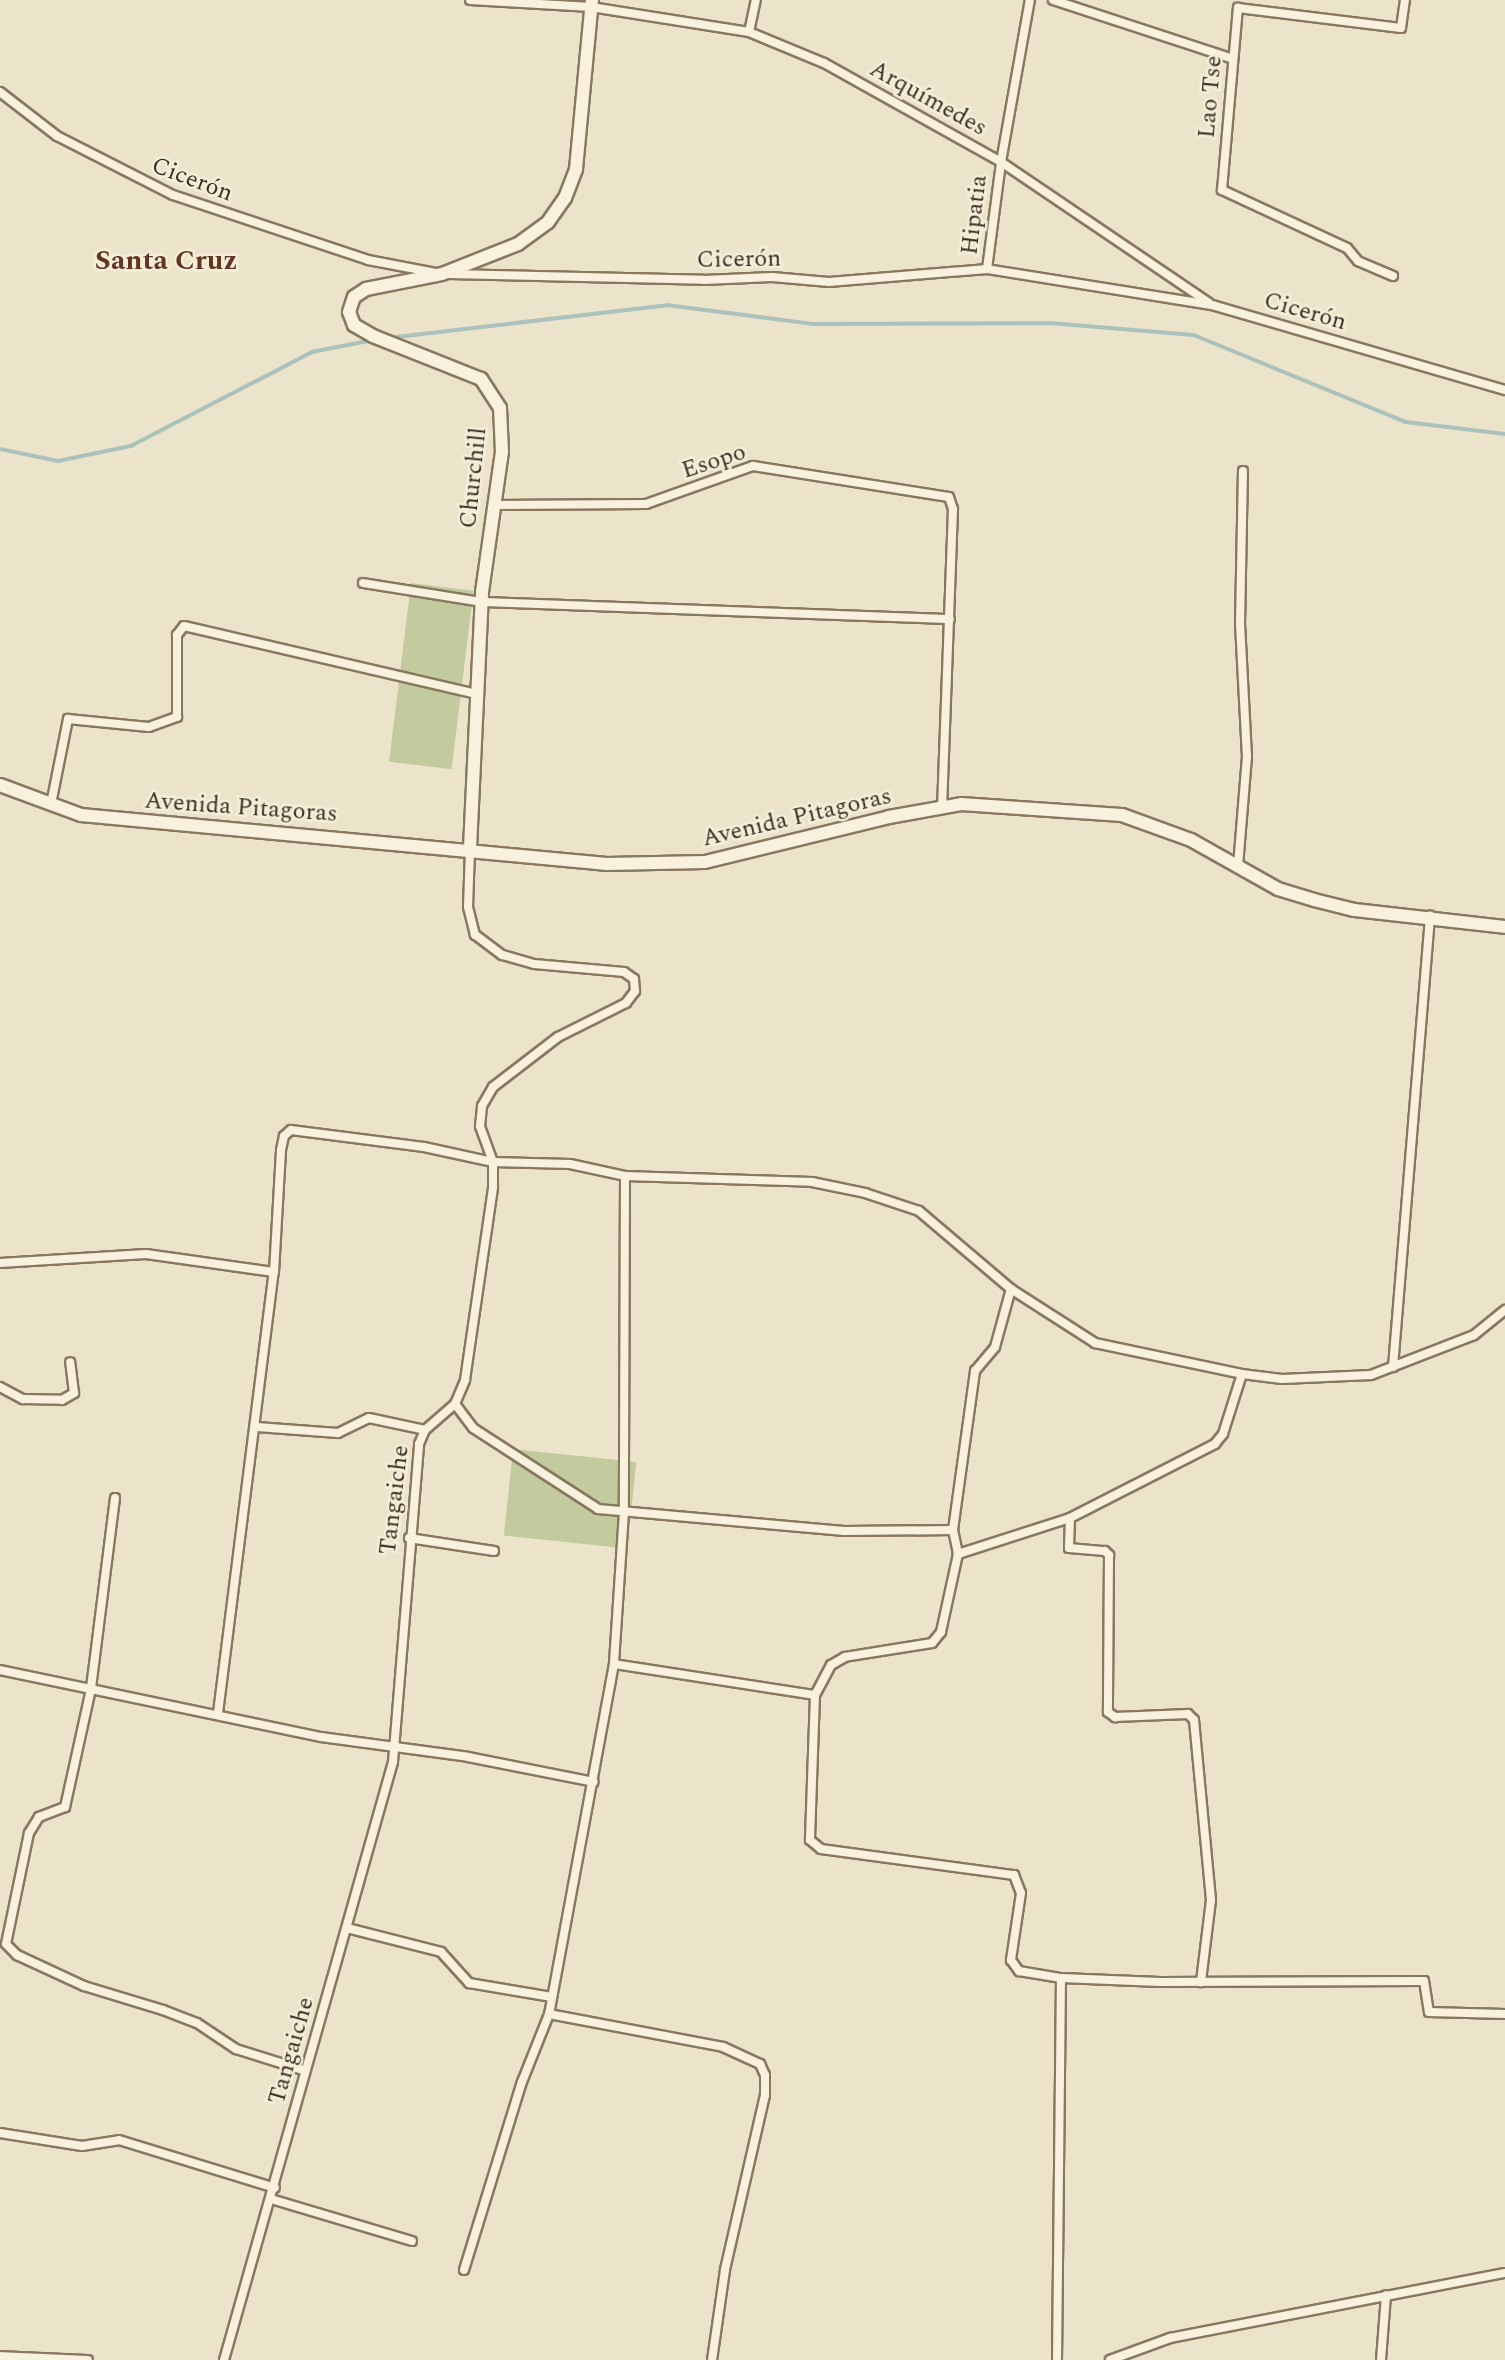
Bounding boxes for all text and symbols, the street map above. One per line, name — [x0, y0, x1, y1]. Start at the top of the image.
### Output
street label: Lao Tse — [1193, 54, 1229, 140]
street label: Arquímedes — [864, 55, 992, 143]
street label: Cicerón — [147, 151, 237, 209]
street label: Hipatia — [956, 173, 994, 257]
district label: Santa Cruz — [95, 244, 237, 278]
street label: Cicerón — [697, 245, 781, 275]
street label: Cicerón — [1260, 287, 1350, 337]
street label: Churchill — [454, 426, 494, 530]
street label: Esopo — [678, 438, 750, 486]
street label: Avenida Pitagoras — [700, 782, 894, 854]
street label: Avenida Pitagoras — [144, 787, 338, 829]
street label: Tangaiche — [374, 1444, 416, 1556]
street label: Tangaiche — [263, 1994, 321, 2108]

